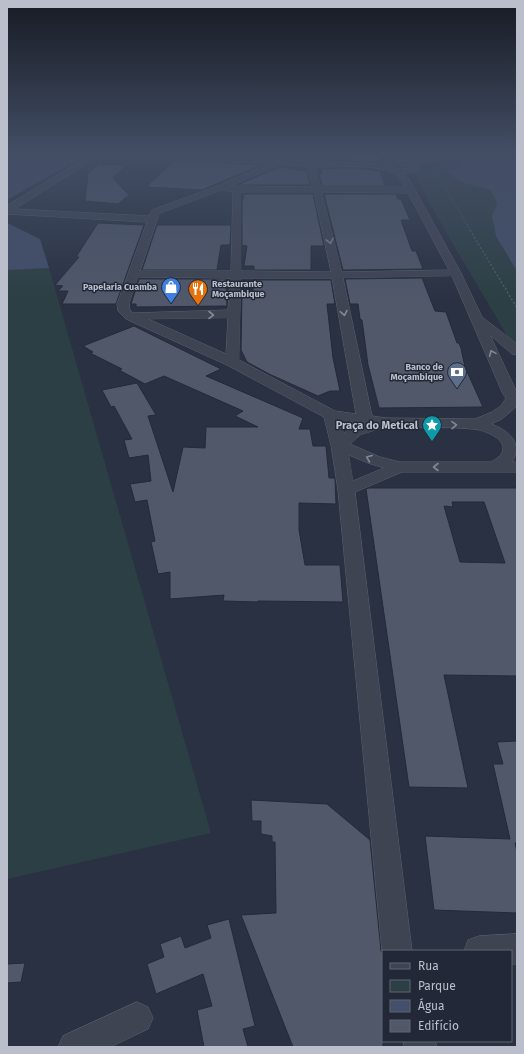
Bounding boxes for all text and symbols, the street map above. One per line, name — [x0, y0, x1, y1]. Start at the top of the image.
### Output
one-way arrow — [325, 238, 333, 245]
shop icon: Papelaria Cuamba — [160, 276, 182, 304]
restaurant icon: Restaurante Moçambique — [187, 278, 209, 306]
place label: Restaurante Moçambique — [212, 279, 265, 299]
place label: Papelaria Cuamba — [83, 282, 157, 292]
one-way arrow — [340, 310, 348, 317]
one-way arrow — [208, 311, 214, 319]
one-way arrow — [489, 349, 497, 357]
bank icon: Banco de Moçambique — [446, 361, 468, 389]
place label: Banco de Moçambique — [390, 362, 443, 382]
place icon: Praça do Metical — [421, 414, 443, 442]
place label: Praça do Metical — [336, 419, 419, 432]
one-way arrow — [451, 421, 457, 429]
one-way arrow — [365, 455, 373, 463]
one-way arrow — [433, 463, 439, 471]
legend — [382, 950, 512, 1042]
text: Rua — [418, 959, 439, 973]
text: Parque — [418, 979, 456, 993]
text: Água — [418, 998, 445, 1013]
text: Edifício — [418, 1019, 459, 1033]

